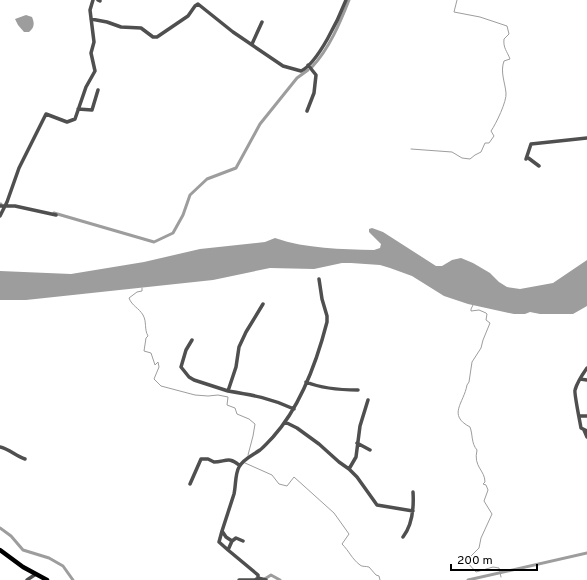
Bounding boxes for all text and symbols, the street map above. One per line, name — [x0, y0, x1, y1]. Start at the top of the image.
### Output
scale bar — [451, 546, 537, 572]
text: 200 m — [457, 553, 493, 569]

